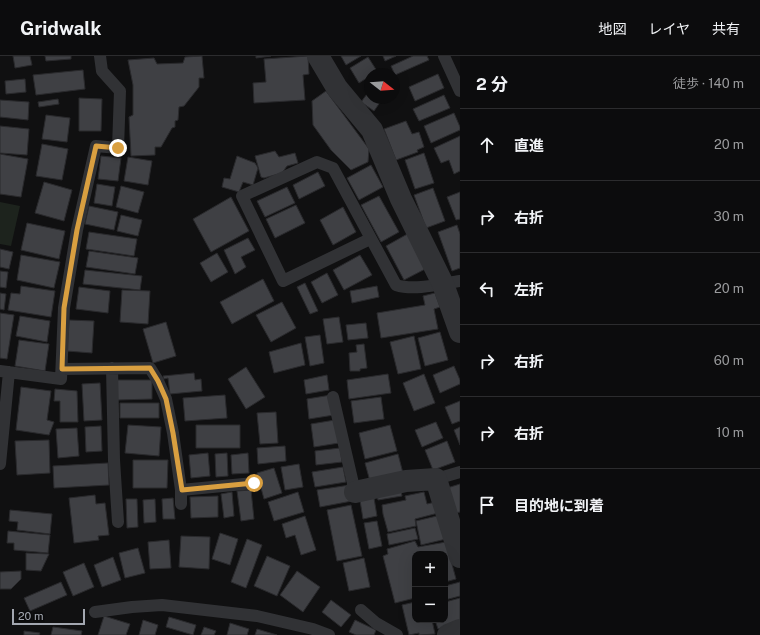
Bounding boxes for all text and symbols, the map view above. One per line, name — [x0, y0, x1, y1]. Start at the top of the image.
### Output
text: Gridwalk — [20, 17, 101, 39]
text: 地図 — [598, 21, 626, 37]
text: レイヤ — [648, 21, 690, 37]
text: 共有 — [712, 21, 740, 37]
north arrow — [364, 68, 400, 104]
text: 2 分 — [476, 74, 508, 94]
text: 徒歩 · 140 m — [673, 76, 744, 91]
icon: ahead — [476, 134, 498, 156]
text: 直進 — [514, 137, 544, 154]
text: 20 m — [714, 137, 744, 152]
route end — [109, 139, 127, 157]
icon: right — [476, 206, 498, 228]
text: 右折 — [514, 209, 544, 226]
text: 30 m — [714, 209, 744, 224]
icon: left — [476, 278, 498, 300]
text: 左折 — [514, 281, 544, 298]
text: 20 m — [714, 281, 744, 296]
icon: right — [476, 350, 498, 372]
text: 右折 — [514, 353, 544, 370]
text: 60 m — [714, 353, 744, 368]
icon: right — [476, 422, 498, 444]
text: 右折 — [514, 425, 544, 442]
text: 10 m — [716, 425, 744, 440]
route start — [245, 474, 263, 492]
icon: arrive — [476, 494, 498, 516]
text: 目的地に到着 — [514, 497, 604, 514]
map controls — [412, 551, 448, 623]
button: + — [412, 551, 448, 587]
button: − — [412, 587, 448, 623]
scale bar — [12, 607, 85, 626]
text: 20 m — [18, 610, 43, 622]

